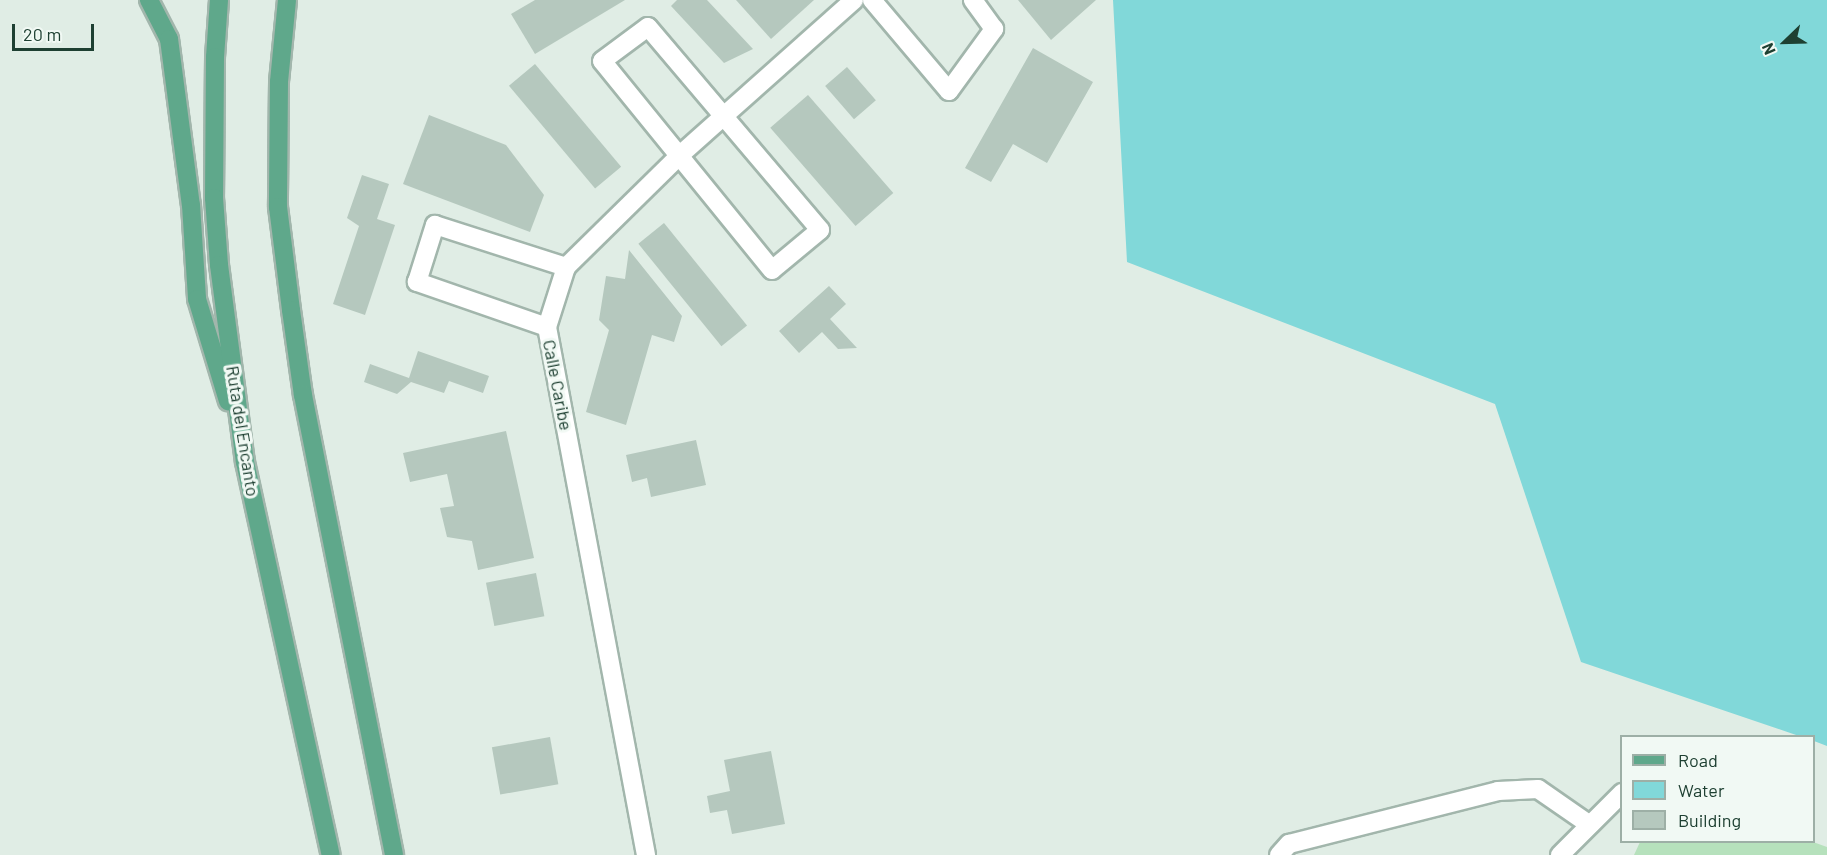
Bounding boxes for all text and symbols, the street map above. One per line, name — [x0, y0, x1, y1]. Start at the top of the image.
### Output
scale bar — [15, 12, 98, 50]
north arrow — [1755, 12, 1815, 72]
text: 20 m — [23, 23, 61, 45]
text: N — [1757, 41, 1779, 58]
street label: Calle Caribe — [539, 338, 577, 432]
street label: Ruta del Encanto — [222, 364, 264, 498]
legend — [1620, 735, 1815, 843]
text: Road — [1678, 749, 1718, 771]
text: Water — [1678, 779, 1725, 801]
text: Building — [1678, 809, 1741, 831]

